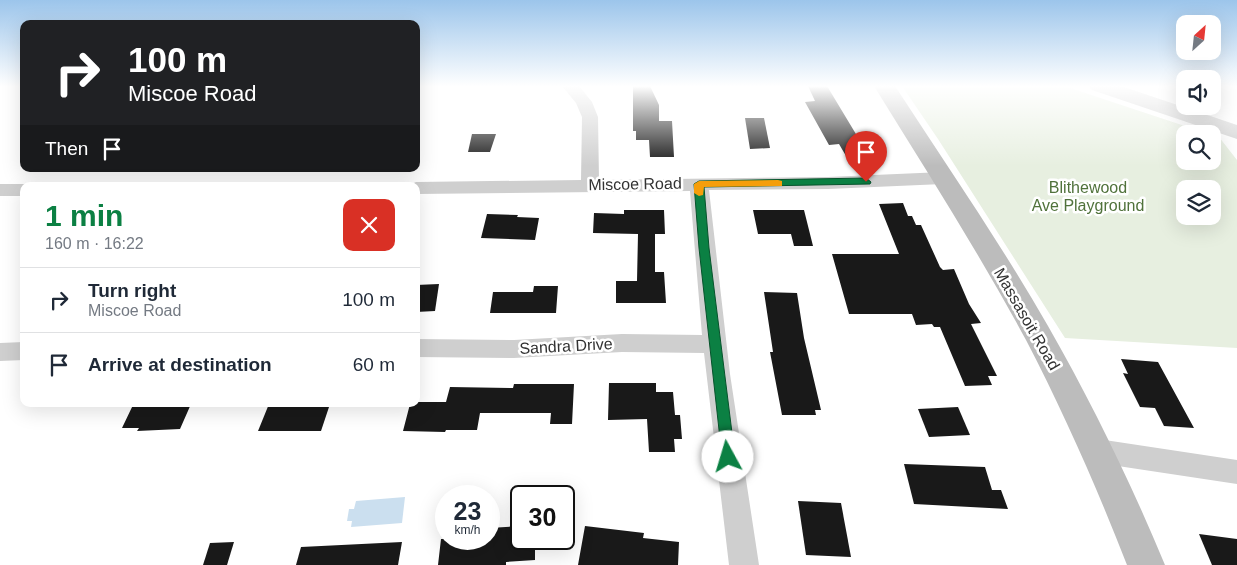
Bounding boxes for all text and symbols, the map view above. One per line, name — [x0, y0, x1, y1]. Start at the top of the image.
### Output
north arrow — [1176, 15, 1221, 60]
map controls — [1176, 15, 1221, 225]
icon: right — [45, 40, 110, 105]
text: 100 m — [128, 40, 227, 79]
button: sound — [1176, 70, 1221, 115]
text: Miscoe Road — [128, 81, 256, 106]
button: search — [1176, 125, 1221, 170]
pin — [845, 131, 887, 182]
icon: arrive — [98, 135, 126, 163]
text: Then — [45, 138, 88, 159]
icon: arrive — [852, 138, 880, 166]
street label: Miscoe Road — [588, 175, 682, 193]
park label: Blithewood Ave Playground — [1032, 179, 1144, 214]
button: layers — [1176, 180, 1221, 225]
text: 1 min — [45, 199, 123, 232]
button: close — [343, 199, 395, 251]
text: 160 m · 16:22 — [45, 235, 144, 252]
street label: Massasoit Road — [991, 265, 1063, 373]
text: Turn right — [88, 280, 176, 301]
icon: right — [45, 286, 73, 314]
text: 100 m — [342, 289, 395, 310]
text: Miscoe Road — [88, 302, 181, 319]
street label: Sandra Drive — [519, 335, 613, 357]
icon: arrive — [45, 351, 73, 379]
text: Arrive at destination — [88, 354, 272, 375]
text: 60 m — [353, 354, 395, 375]
position arrow — [701, 430, 753, 482]
speed limit sign: 30 — [510, 485, 575, 550]
text: 23 — [454, 497, 481, 525]
text: km/h — [454, 523, 481, 537]

